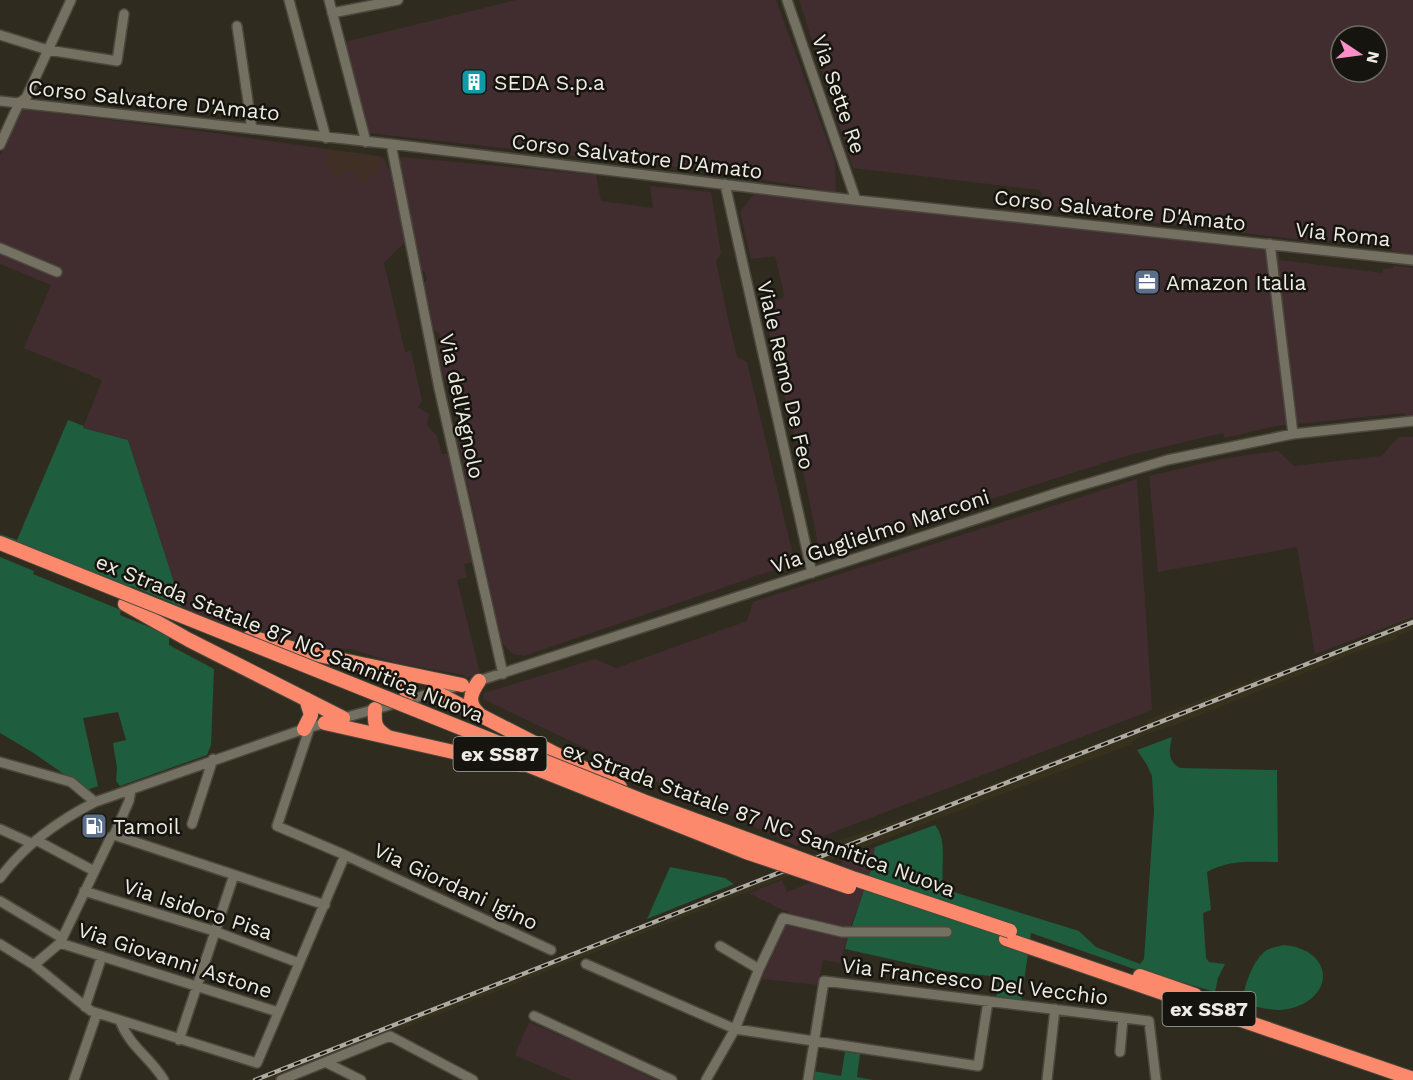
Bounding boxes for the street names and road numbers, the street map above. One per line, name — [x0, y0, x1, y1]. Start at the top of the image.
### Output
street label: Via Sette Re — [807, 31, 871, 157]
street label: Corso Salvatore D'Amato — [27, 74, 281, 126]
street label: Corso Salvatore D'Amato — [510, 128, 764, 184]
street label: Corso Salvatore D'Amato — [993, 184, 1247, 236]
street label: Via Roma — [1294, 217, 1392, 251]
street label: Viale Remo De Feo — [752, 278, 820, 472]
street label: Via dell'Agnolo — [434, 331, 490, 481]
street label: Via Guglielmo Marconi — [768, 484, 992, 578]
street label: ex Strada Statale 87 NC Sannitica Nuova — [92, 548, 488, 728]
street label: ex Strada Statale 87 NC Sannitica Nuova — [559, 736, 959, 902]
road number: ex SS87 — [454, 737, 546, 771]
street label: Via Giordani Igino — [370, 837, 542, 935]
street label: Via Isidoro Pisa — [120, 873, 276, 945]
street label: Via Giovanni Astone — [75, 917, 275, 1003]
street label: Via Francesco Del Vecchio — [840, 952, 1110, 1010]
road number: ex SS87 — [1162, 992, 1256, 1026]

